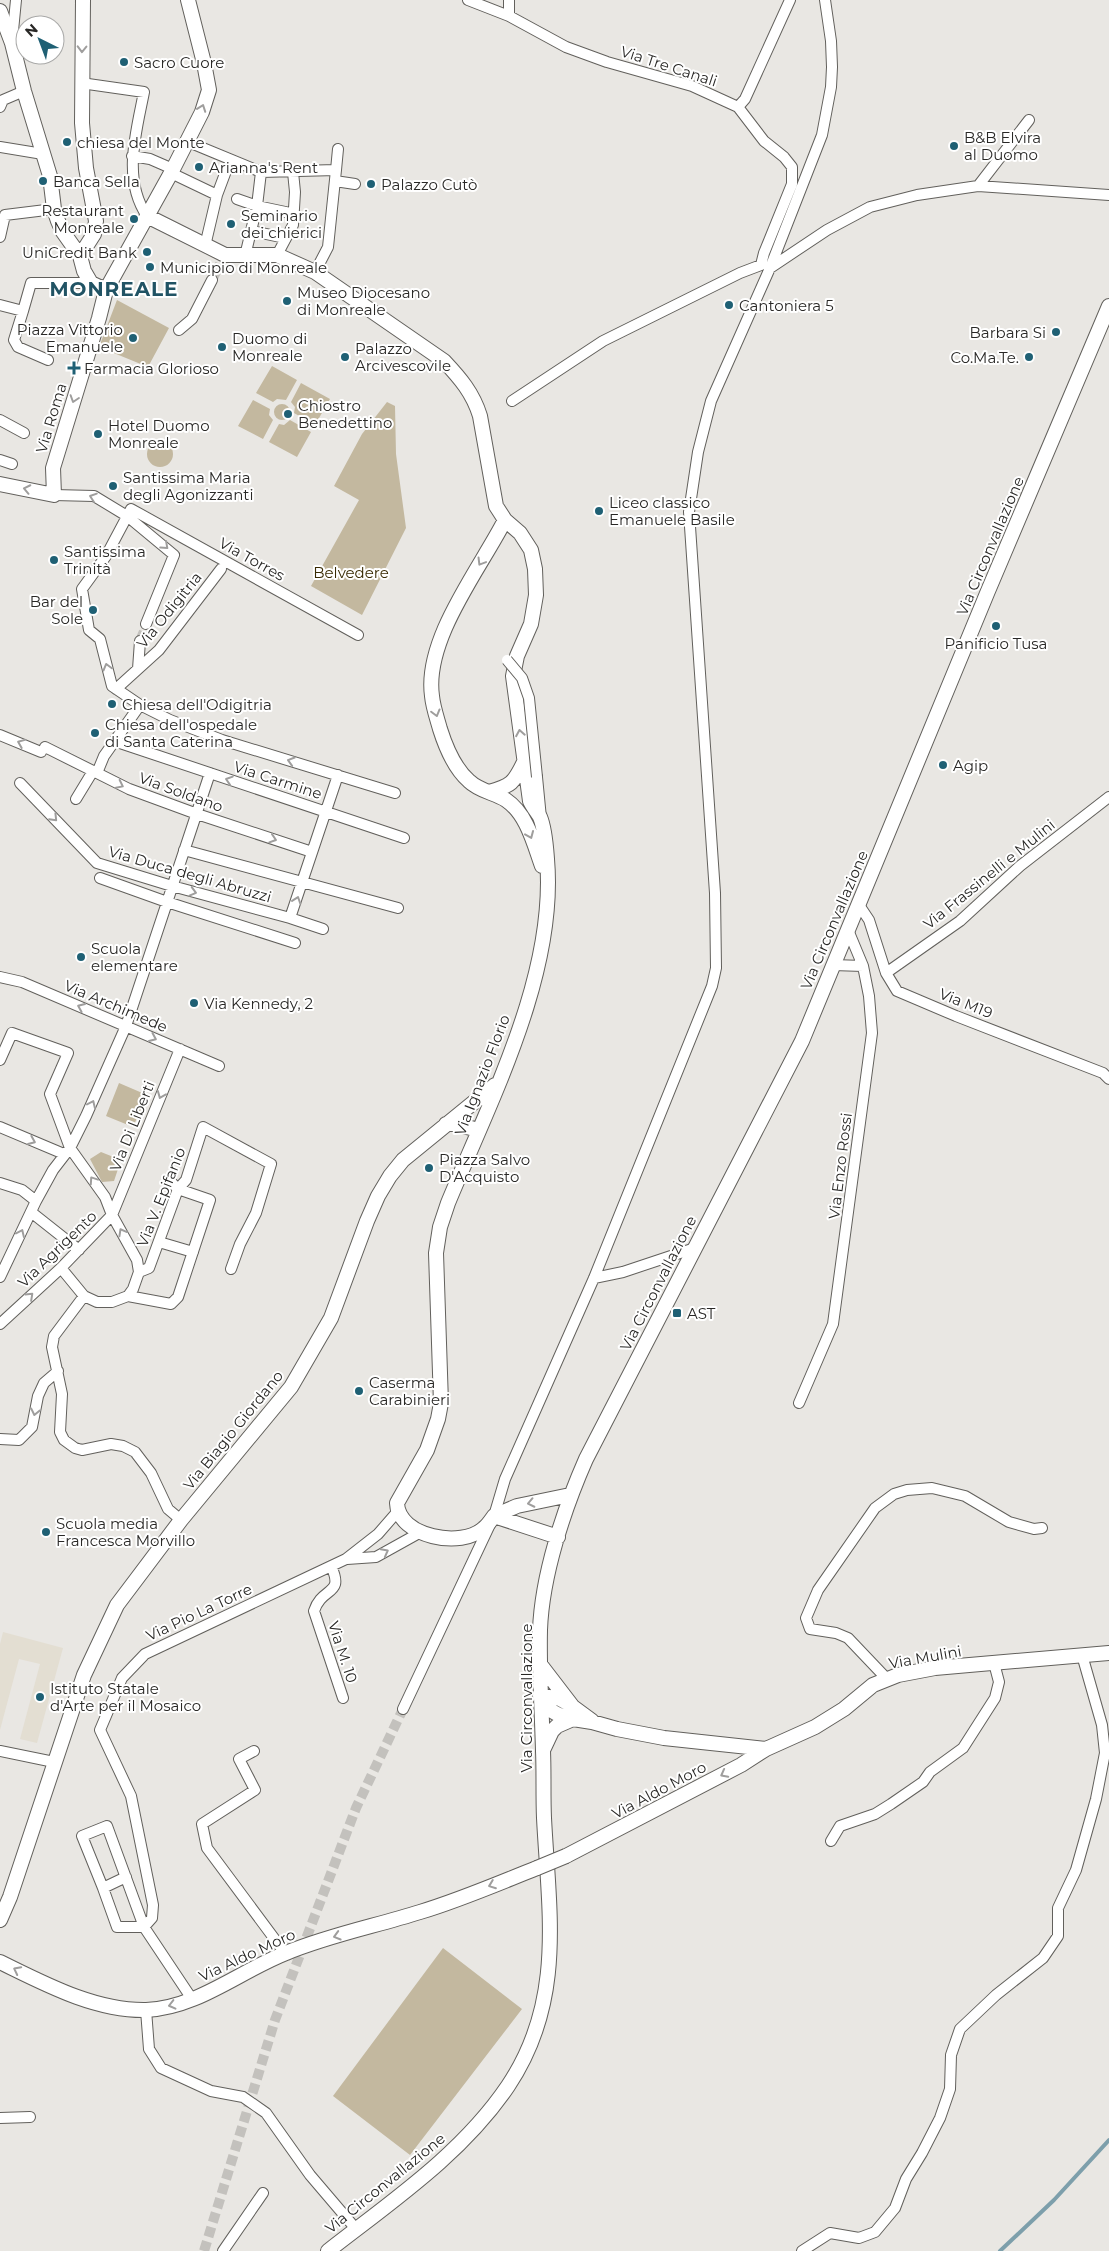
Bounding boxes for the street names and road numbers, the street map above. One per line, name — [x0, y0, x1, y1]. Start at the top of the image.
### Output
street label: Via Tre Canali — [618, 41, 720, 91]
street label: Via Roma — [31, 381, 71, 455]
street label: Via Circonvallazione — [952, 474, 1028, 618]
street label: Via Torres — [216, 533, 288, 585]
street label: Via Odigitria — [132, 568, 206, 652]
street label: Via Carmine — [232, 757, 324, 803]
street label: Via Soldano — [136, 768, 226, 816]
street label: Via Frassinelli e Mulini — [919, 815, 1059, 933]
street label: Via Duca degli Abruzzi — [106, 842, 274, 906]
street label: Via Circonvallazione — [796, 848, 872, 992]
street label: Via Archimede — [62, 976, 170, 1036]
street label: Via M19 — [937, 984, 995, 1022]
street label: Via Ignazio Florio — [450, 1012, 514, 1138]
street label: Via Di Liberti — [105, 1078, 159, 1174]
street label: Via Enzo Rossi — [824, 1112, 856, 1220]
street label: Via V. Epifanio — [132, 1144, 190, 1250]
street label: Via Agrigento — [13, 1207, 101, 1291]
street label: Via Circonvallazione — [616, 1212, 700, 1354]
street label: Via Biagio Giordano — [179, 1366, 287, 1494]
street label: Via Pio La Torre — [143, 1579, 255, 1645]
street label: Via M. 10 — [324, 1619, 362, 1685]
street label: Via Circonvallazione — [517, 1623, 536, 1773]
street label: Via Mulini — [887, 1641, 963, 1673]
street label: Via Aldo Moro — [609, 1757, 709, 1823]
street label: Via Aldo Moro — [196, 1924, 298, 1986]
street label: Via Circonvallazione — [321, 2129, 449, 2237]

